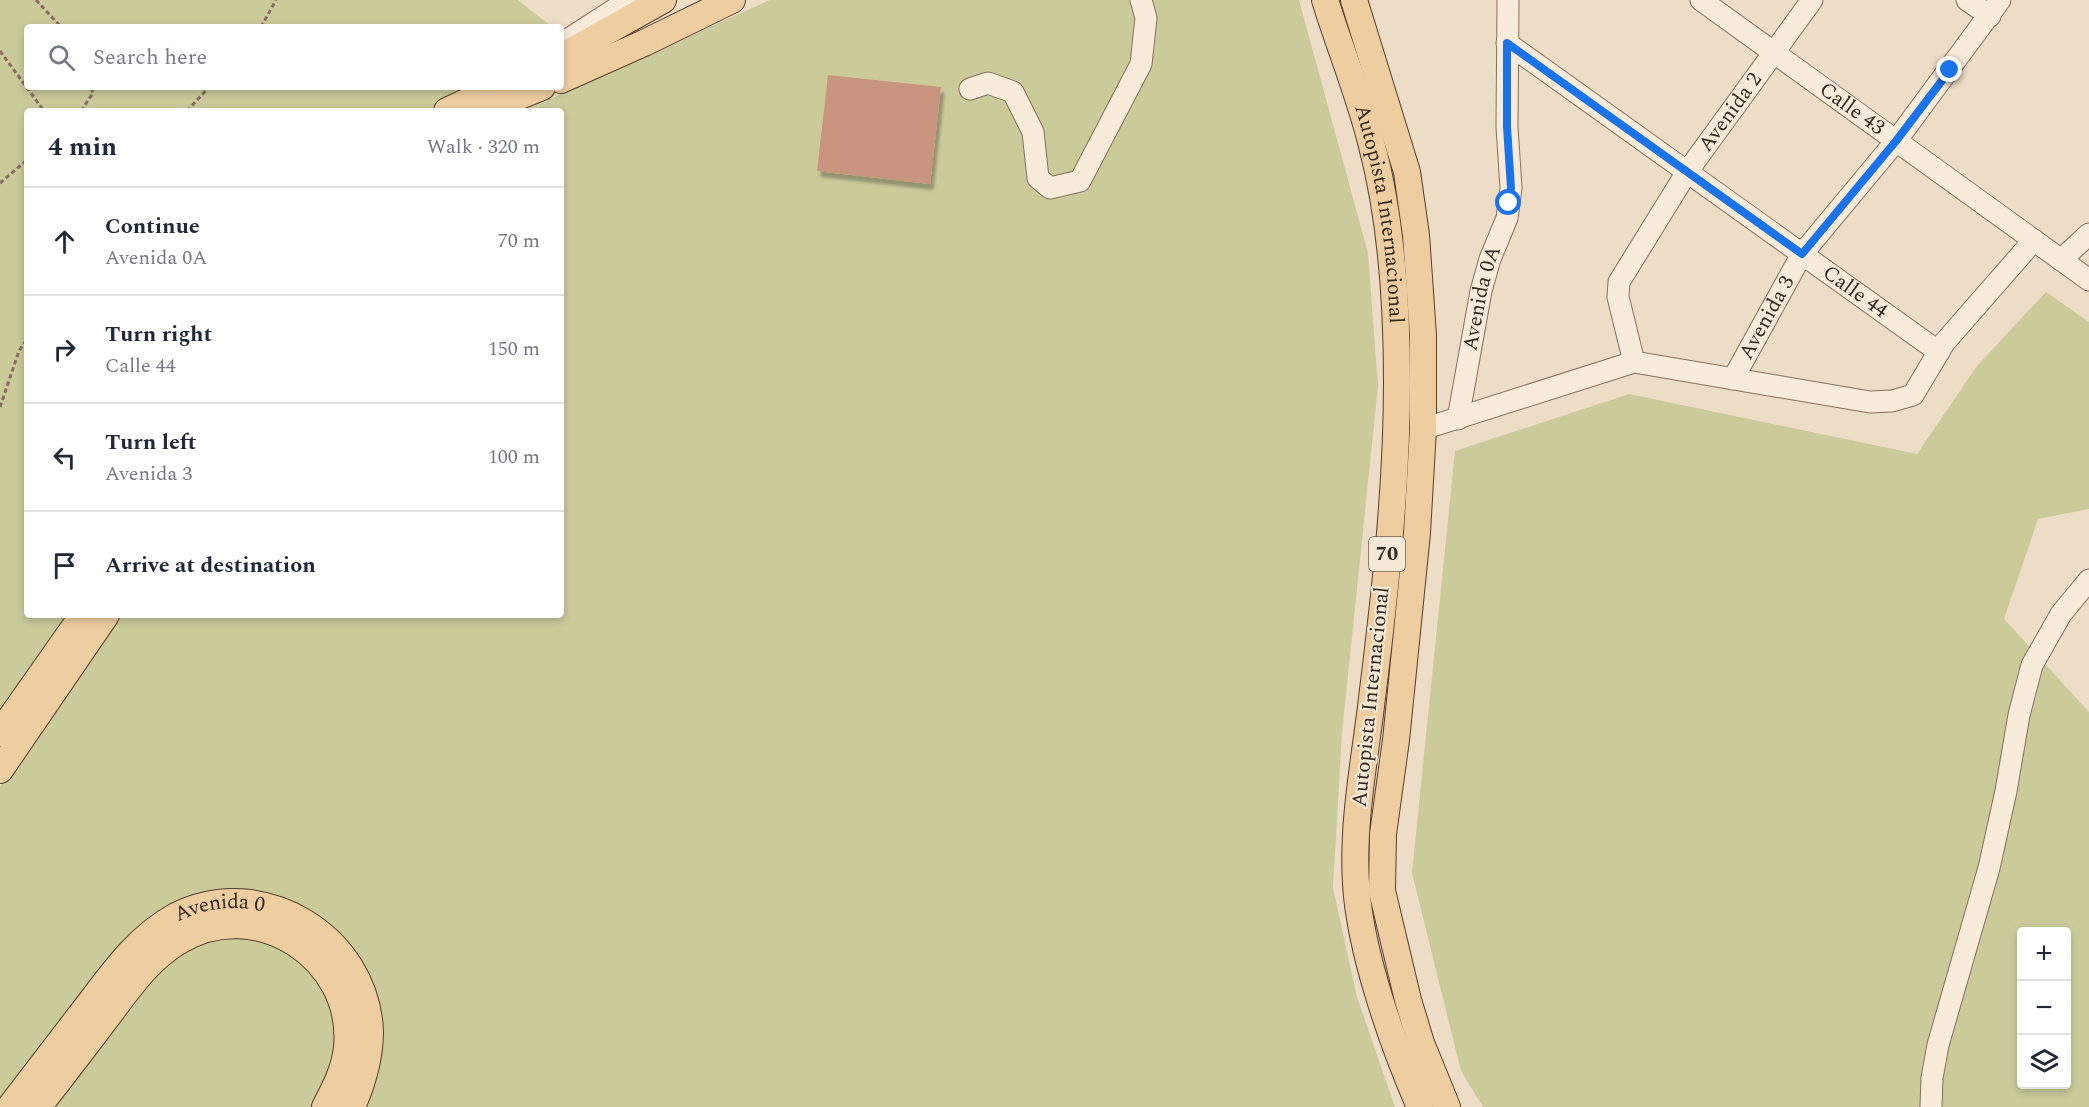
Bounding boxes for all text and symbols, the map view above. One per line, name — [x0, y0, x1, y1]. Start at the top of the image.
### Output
search box — [24, 24, 564, 90]
icon: search — [45, 41, 78, 74]
text: Search here — [93, 41, 207, 74]
route end — [1936, 56, 1962, 82]
street label: Avenida 2 — [1690, 66, 1770, 159]
street label: Calle 43 — [1812, 74, 1892, 144]
street label: Autopista Internacional — [1345, 101, 1412, 324]
text: 4 min — [48, 127, 117, 167]
text: Walk · 320 m — [427, 132, 540, 162]
route start — [1495, 189, 1521, 215]
text: Continue — [105, 210, 200, 243]
icon: ahead — [48, 225, 81, 258]
text: 70 m — [498, 226, 540, 256]
street label: Avenida 0A — [1455, 240, 1510, 354]
text: Avenida 0A — [105, 243, 207, 273]
street label: Calle 44 — [1816, 257, 1895, 327]
street label: Avenida 3 — [1731, 269, 1803, 366]
text: Turn right — [105, 318, 212, 351]
icon: right — [48, 333, 81, 366]
text: 150 m — [488, 334, 540, 364]
text: Calle 44 — [105, 351, 176, 381]
text: Turn left — [105, 426, 197, 459]
icon: left — [48, 441, 81, 474]
text: 100 m — [488, 442, 540, 472]
text: Avenida 3 — [105, 459, 192, 489]
road number: 70 — [1369, 537, 1405, 571]
icon: arrive — [48, 549, 81, 582]
text: Arrive at destination — [105, 549, 316, 582]
street label: Autopista Internacional — [1344, 585, 1398, 809]
street label: Avenida 0 — [169, 886, 268, 931]
map controls — [2017, 927, 2071, 1089]
button: + — [2017, 927, 2071, 981]
button: − — [2017, 981, 2071, 1035]
button: layers — [2017, 1035, 2071, 1089]

